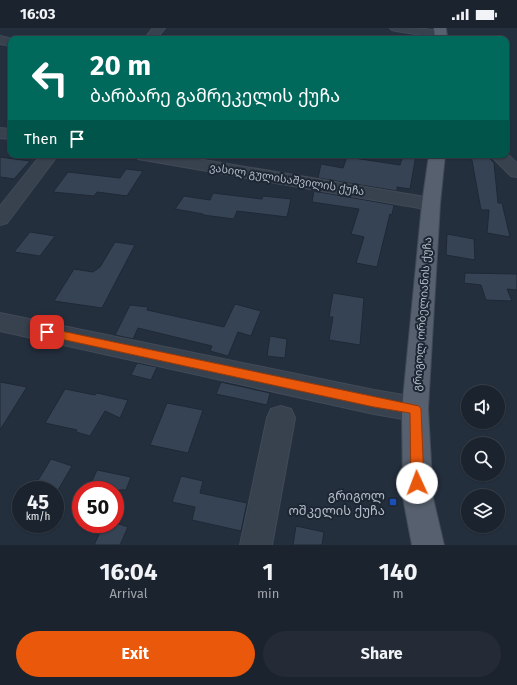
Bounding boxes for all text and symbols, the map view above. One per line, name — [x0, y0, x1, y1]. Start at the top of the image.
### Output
text: 16:03 — [20, 5, 55, 23]
text: 20 m — [90, 49, 151, 82]
icon: left — [24, 52, 76, 104]
text: ბარბარე გამრეკელის ქუჩა — [90, 85, 340, 107]
icon: arrive — [66, 128, 88, 150]
text: Then — [24, 130, 58, 148]
street label: ვასილ გულისაშვილის ქუჩა — [208, 161, 365, 198]
street label: გრიგოლ ორბელიანის ქუჩა — [411, 236, 434, 392]
pin — [30, 315, 64, 349]
icon: arrive — [36, 321, 58, 343]
map controls — [461, 385, 505, 533]
button: sound — [461, 385, 505, 429]
button: search — [461, 437, 505, 481]
position arrow — [396, 462, 438, 504]
speed limit sign: 50 — [72, 481, 124, 533]
place label: გრიგოლ ოშკელის ქუჩა — [288, 488, 385, 519]
button: layers — [461, 489, 505, 533]
text: 45 — [27, 490, 49, 514]
marker: გრიგოლ ოშკელის ქუჩა — [388, 497, 398, 507]
text: km/h — [26, 511, 50, 523]
text: 16:04 — [99, 558, 157, 586]
text: 1 — [263, 558, 274, 586]
text: 140 — [379, 558, 418, 586]
text: Arrival — [109, 586, 148, 601]
text: min — [257, 586, 279, 601]
text: m — [393, 586, 404, 601]
button: Exit — [16, 631, 255, 677]
button: Share — [263, 631, 501, 677]

